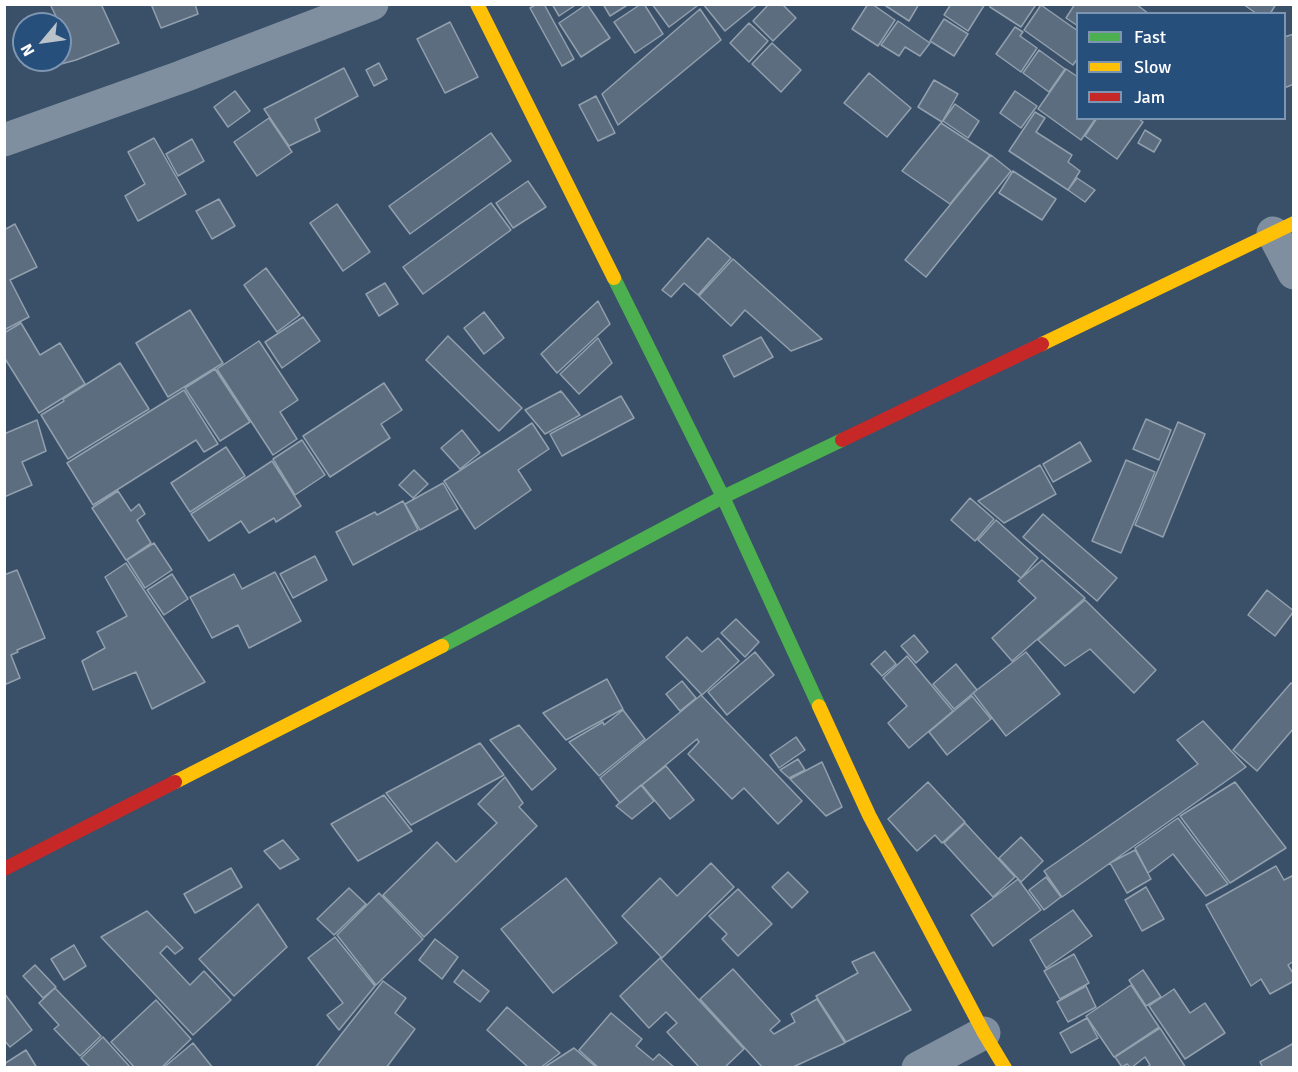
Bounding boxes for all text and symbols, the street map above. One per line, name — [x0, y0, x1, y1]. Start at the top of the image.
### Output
north arrow — [12, 12, 72, 72]
legend — [1076, 12, 1286, 120]
text: Fast — [1134, 26, 1166, 48]
text: N — [17, 40, 39, 59]
text: Slow — [1134, 56, 1171, 78]
text: Jam — [1134, 86, 1165, 108]

